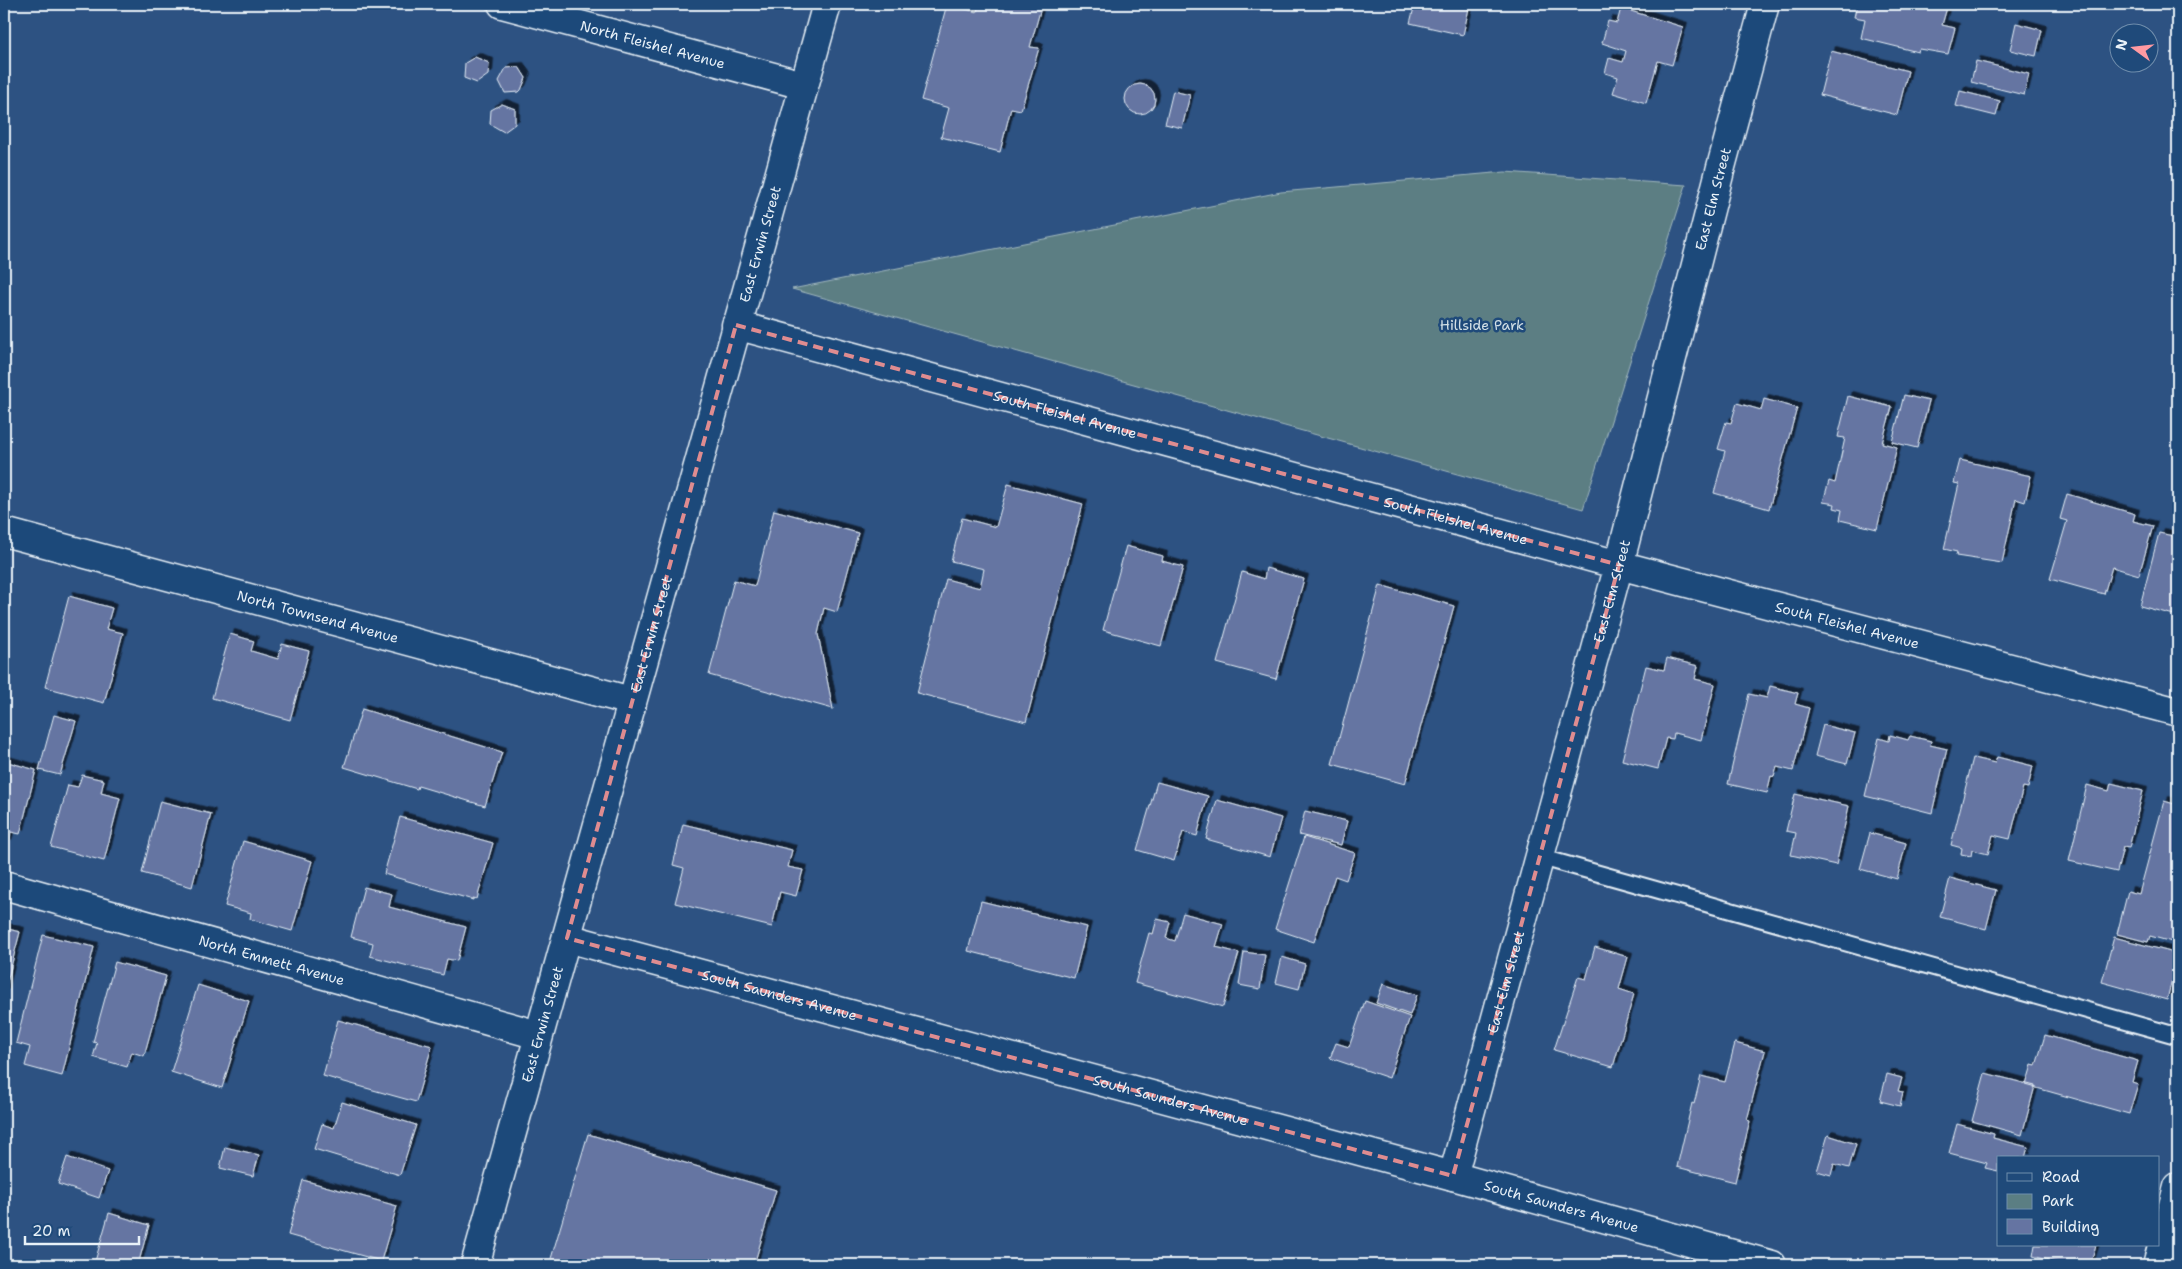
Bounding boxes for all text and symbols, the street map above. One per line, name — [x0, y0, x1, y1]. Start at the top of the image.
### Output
street label: North Fleishel Avenue — [578, 16, 727, 73]
north arrow — [2110, 22, 2160, 72]
text: N — [2111, 37, 2132, 52]
street label: East Elm Street — [1691, 146, 1735, 252]
street label: East Erwin Street — [735, 184, 785, 304]
park label: Hillside Park — [1440, 316, 1524, 334]
street label: South Fleishel Avenue — [991, 386, 1139, 443]
street label: South Fleishel Avenue — [1382, 493, 1530, 549]
street label: East Elm Street — [1589, 538, 1634, 645]
street label: East Erwin Street — [626, 574, 676, 694]
street label: North Townsend Avenue — [235, 586, 401, 647]
street label: South Fleishel Avenue — [1773, 597, 1921, 653]
street label: East Elm Street — [1483, 929, 1528, 1035]
street label: North Emmett Avenue — [197, 931, 347, 989]
street label: East Erwin Street — [517, 964, 567, 1084]
street label: South Saunders Avenue — [700, 966, 859, 1025]
street label: South Saunders Avenue — [1091, 1071, 1250, 1130]
legend — [1997, 1156, 2160, 1246]
text: Road — [2042, 1167, 2080, 1187]
street label: South Saunders Avenue — [1482, 1176, 1641, 1236]
text: Park — [2042, 1191, 2074, 1211]
scale bar — [25, 1214, 139, 1246]
text: Building — [2042, 1217, 2099, 1237]
text: 20 m — [32, 1221, 71, 1241]

